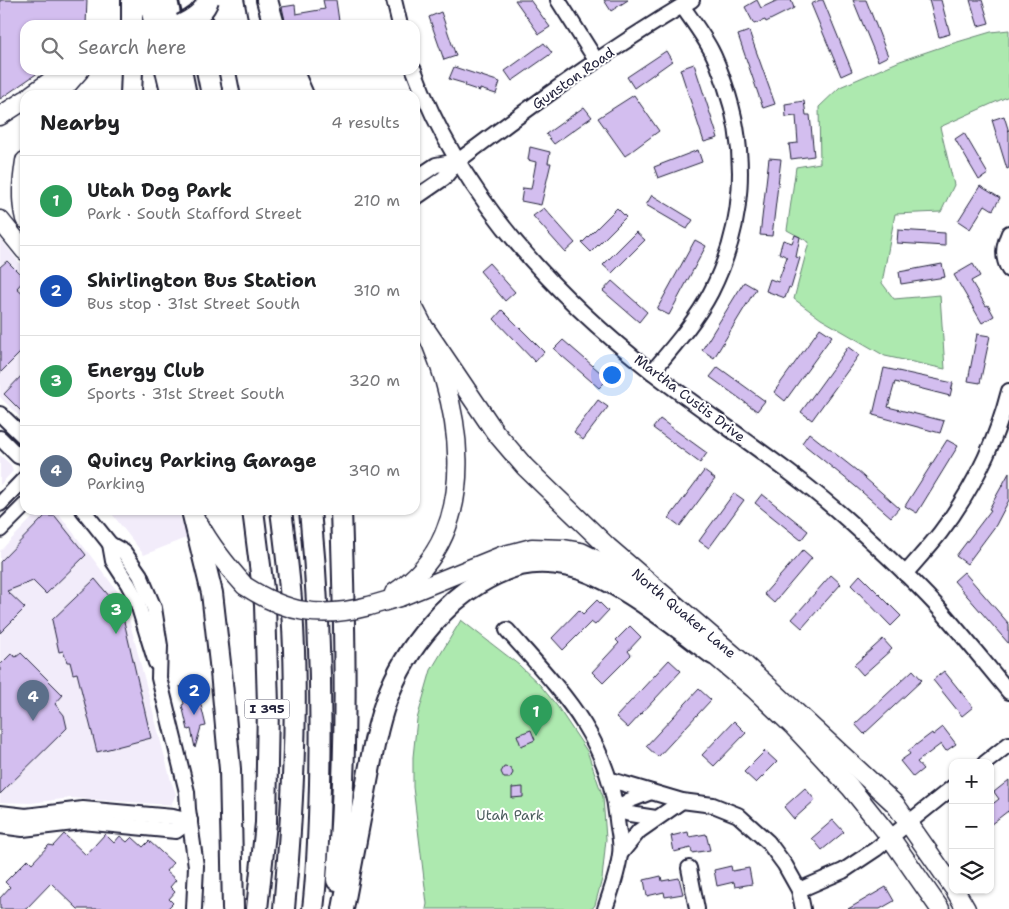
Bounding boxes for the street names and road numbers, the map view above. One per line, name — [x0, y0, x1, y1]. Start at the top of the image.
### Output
street label: Gunston Road — [528, 43, 618, 113]
street label: Martha Custis Drive — [631, 350, 749, 446]
street label: North Quaker Lane — [628, 564, 740, 662]
road number: I 395 — [244, 700, 290, 719]

